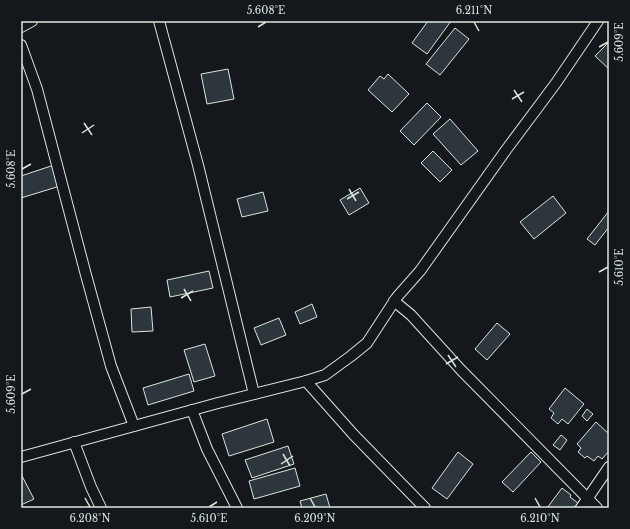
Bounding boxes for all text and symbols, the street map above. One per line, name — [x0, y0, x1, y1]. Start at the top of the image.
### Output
text: 5.608°E — [247, 4, 285, 17]
text: 6.211°N — [456, 4, 492, 17]
text: 5.609°E — [613, 23, 626, 61]
text: 5.608°E — [5, 150, 18, 188]
text: 5.610°E — [613, 249, 626, 285]
text: 5.609°E — [5, 375, 18, 413]
text: 6.208°N — [70, 512, 110, 525]
text: 5.610°E — [191, 512, 227, 525]
text: 6.209°N — [294, 512, 336, 525]
text: 6.210°N — [520, 512, 560, 525]

